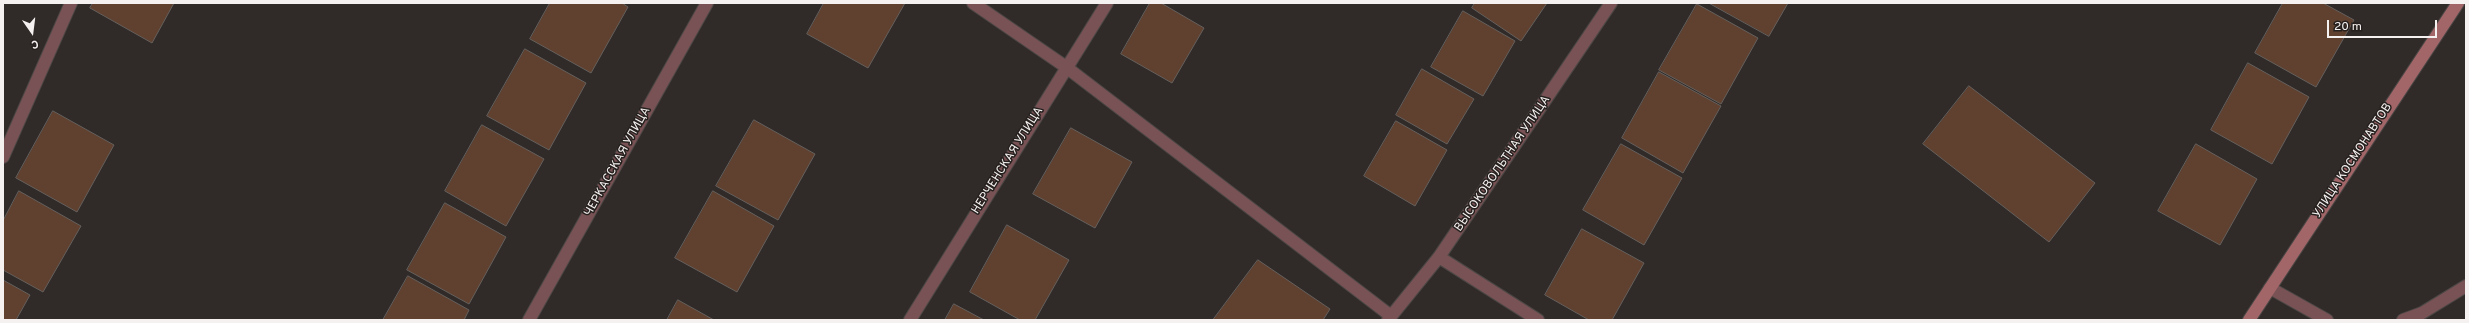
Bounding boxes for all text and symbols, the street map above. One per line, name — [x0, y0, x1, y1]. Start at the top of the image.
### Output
north arrow — [12, 12, 52, 52]
scale bar — [2329, 12, 2439, 38]
text: 20 m — [2334, 19, 2362, 35]
text: С — [30, 36, 40, 51]
street label: ВЫСОКОВОЛЬТНАЯ УЛИЦА — [1452, 93, 1554, 235]
street label: УЛИЦА КОСМОНАВТОВ — [2310, 101, 2396, 221]
street label: ЧЕРКАССКАЯ УЛИЦА — [582, 105, 654, 219]
street label: НЕРЧЕНСКАЯ УЛИЦА — [969, 105, 1047, 217]

